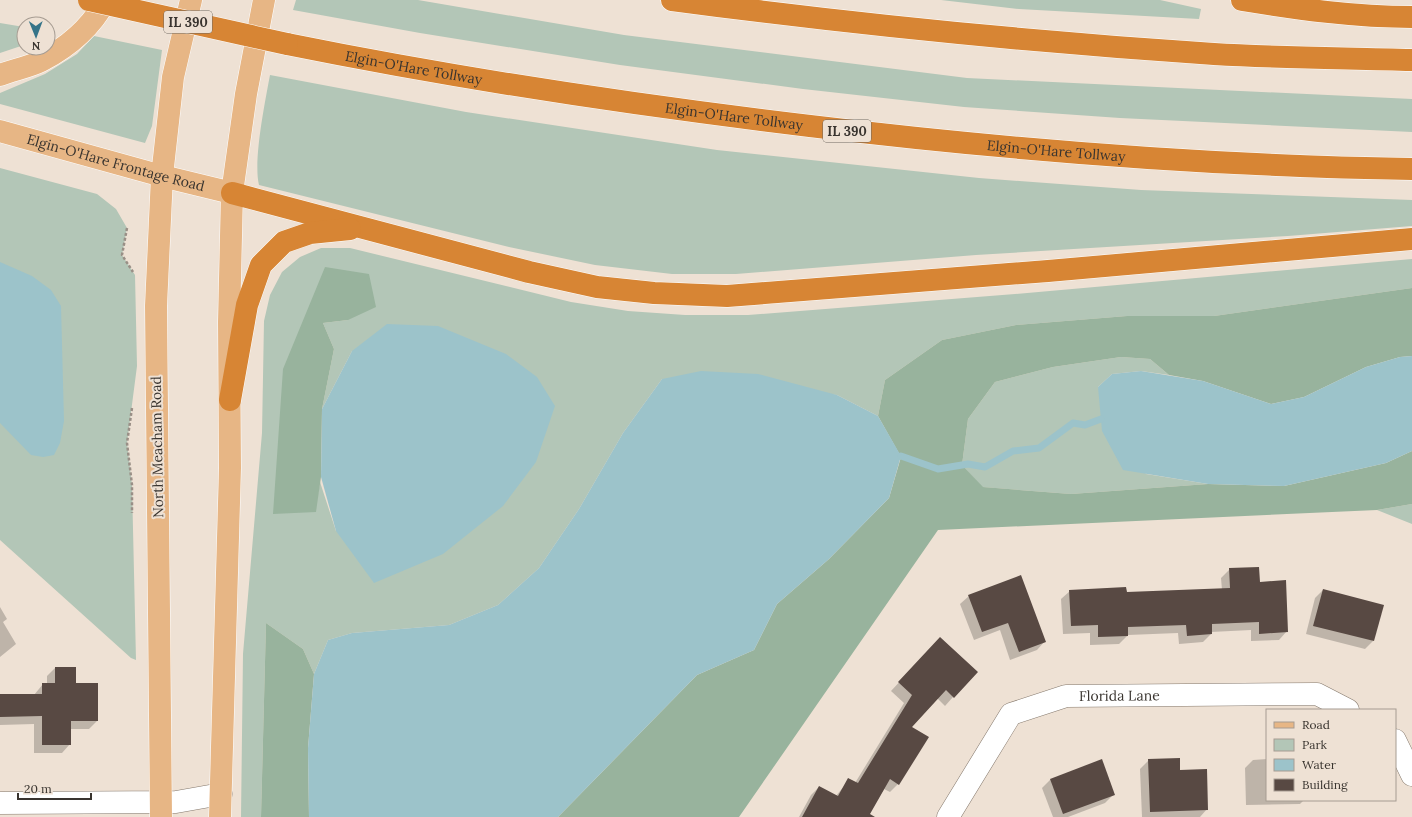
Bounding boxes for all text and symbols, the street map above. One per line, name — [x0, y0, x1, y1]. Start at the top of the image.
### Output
road number: IL 390 — [164, 11, 212, 33]
north arrow — [16, 16, 56, 56]
text: N — [31, 39, 41, 53]
street label: Elgin-O'Hare Tollway — [344, 47, 484, 89]
street label: Elgin-O'Hare Tollway — [664, 99, 805, 134]
road number: IL 390 — [823, 120, 871, 142]
street label: Elgin-O'Hare Frontage Road — [25, 130, 207, 195]
street label: Elgin-O'Hare Tollway — [986, 136, 1127, 165]
street label: North Meacham Road — [147, 376, 167, 518]
street label: Florida Lane — [1079, 686, 1160, 705]
legend — [1266, 709, 1396, 801]
text: Road — [1302, 717, 1330, 732]
text: Park — [1302, 737, 1328, 752]
text: Water — [1302, 757, 1337, 772]
scale bar — [18, 775, 91, 801]
text: Building — [1302, 777, 1348, 792]
text: 20 m — [24, 781, 52, 796]

